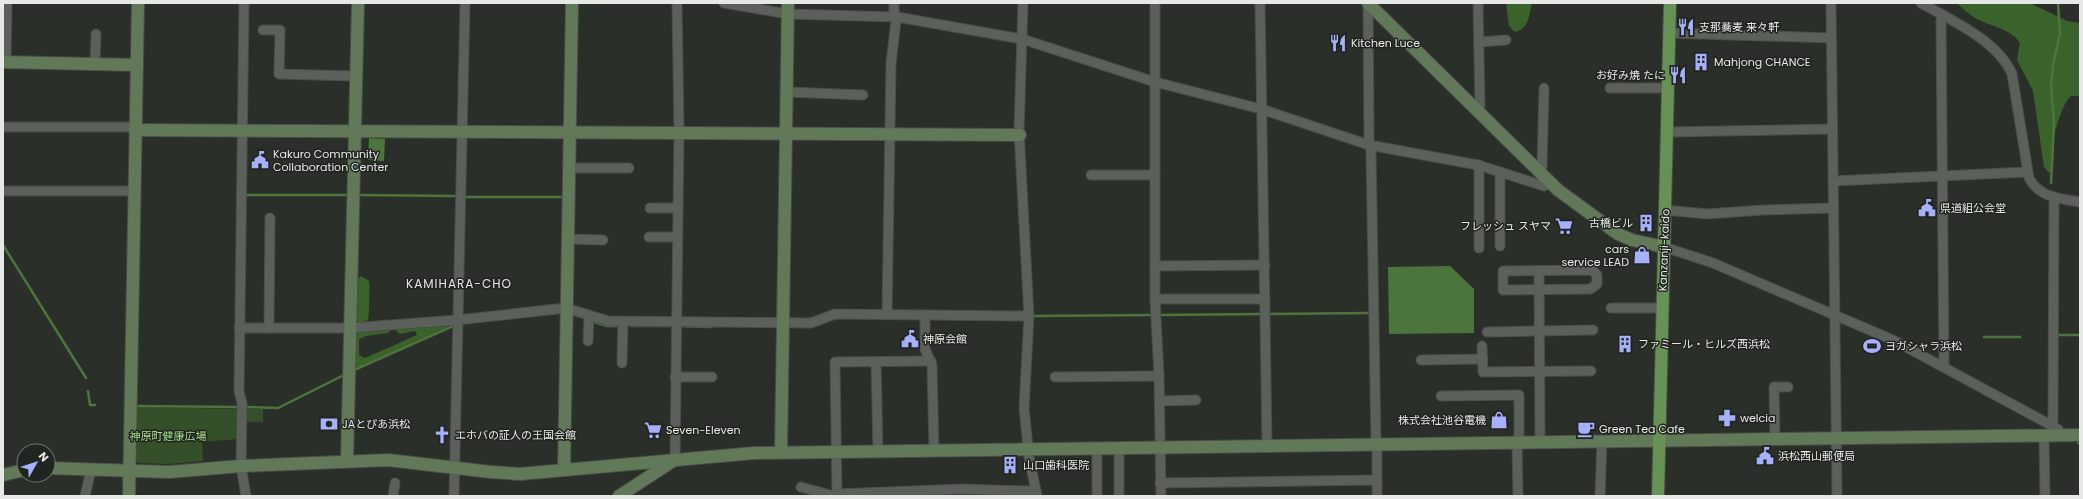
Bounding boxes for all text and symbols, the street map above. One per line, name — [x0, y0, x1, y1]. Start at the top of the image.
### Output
restaurant icon: 支那蕎麦 来々軒 — [1676, 17, 1696, 37]
place label: 支那蕎麦 来々軒 — [1699, 19, 1780, 35]
restaurant icon: Kitchen Luce — [1328, 33, 1348, 53]
place label: Kitchen Luce — [1351, 35, 1420, 51]
building icon: Mahjong CHANCE — [1691, 52, 1711, 72]
place label: Mahjong CHANCE — [1714, 54, 1811, 70]
restaurant icon: お好み焼 たに — [1668, 65, 1688, 85]
place label: お好み焼 たに — [1596, 67, 1665, 83]
place label: Kakuro Community Collaboration Center — [273, 146, 388, 175]
public building icon: Kakuro Community Collaboration Center — [250, 150, 270, 170]
public building icon: 県道組公会堂 — [1917, 198, 1937, 218]
place label: 県道組公会堂 — [1940, 200, 2006, 216]
street label: Kanzanji-kaido — [1655, 209, 1673, 291]
building icon: 古橋ビル — [1636, 213, 1656, 233]
place label: 古橋ビル — [1589, 215, 1633, 231]
supermarket icon: フレッシュ スヤマ — [1554, 216, 1574, 236]
place label: フレッシュ スヤマ — [1460, 218, 1551, 234]
place label: cars service LEAD — [1561, 241, 1629, 270]
shop icon: cars service LEAD — [1632, 245, 1652, 265]
district label: KAMIHARA-CHO — [406, 275, 512, 292]
public building icon: 神原会館 — [900, 329, 920, 349]
place label: 神原会館 — [923, 331, 967, 347]
building icon: ファミール・ヒルズ西浜松 — [1615, 334, 1635, 354]
place label: ファミール・ヒルズ西浜松 — [1638, 336, 1770, 352]
sports icon: ヨガシャラ浜松 — [1862, 336, 1882, 356]
place label: ヨガシャラ浜松 — [1885, 338, 1962, 354]
pharmacy icon: welcia — [1717, 408, 1737, 428]
shop icon: 株式会社池谷電機 — [1489, 410, 1509, 430]
place label: welcia — [1740, 410, 1775, 426]
place label: 株式会社池谷電機 — [1398, 412, 1486, 428]
bank icon: JAとぴあ浜松 — [319, 414, 339, 434]
place label: JAとぴあ浜松 — [342, 416, 410, 432]
cafe icon: Green Tea Cafe — [1576, 419, 1596, 439]
supermarket icon: Seven-Eleven — [643, 420, 663, 440]
place label: Green Tea Cafe — [1599, 421, 1685, 437]
place label: Seven-Eleven — [666, 422, 741, 438]
church icon: エホバの証人の王国会館 — [432, 425, 452, 445]
place label: エホバの証人の王国会館 — [455, 427, 576, 443]
park label: 神原町健康広場 — [130, 428, 207, 444]
north arrow — [16, 443, 56, 483]
public building icon: 浜松西山郵便局 — [1755, 446, 1775, 466]
text: N — [35, 448, 53, 465]
place label: 浜松西山郵便局 — [1778, 448, 1855, 464]
building icon: 山口歯科医院 — [1000, 455, 1020, 475]
place label: 山口歯科医院 — [1023, 457, 1089, 473]

